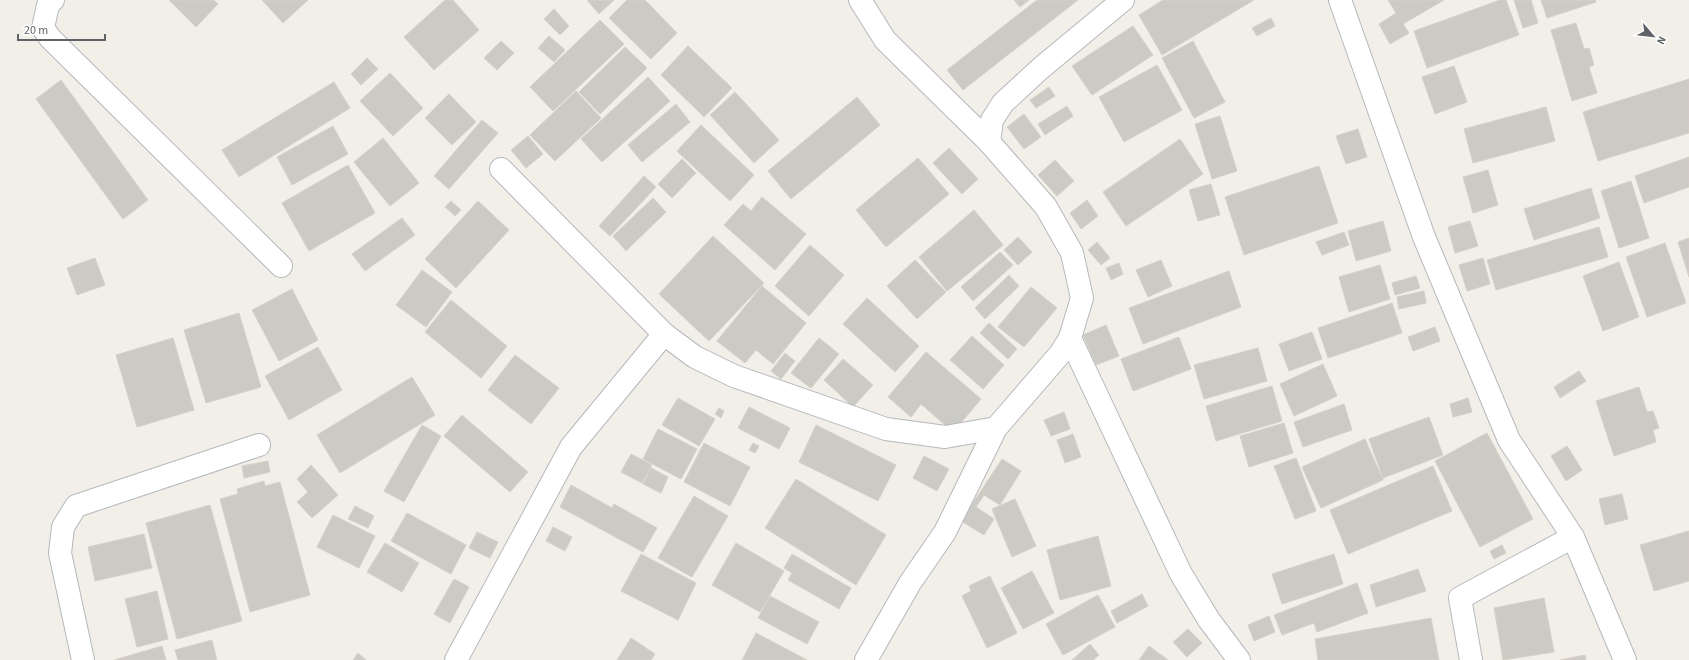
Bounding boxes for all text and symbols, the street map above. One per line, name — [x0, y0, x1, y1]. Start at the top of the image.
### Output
scale bar — [18, 16, 105, 42]
north arrow — [1633, 16, 1673, 56]
text: 20 m — [24, 22, 48, 39]
text: N — [1653, 34, 1670, 47]

